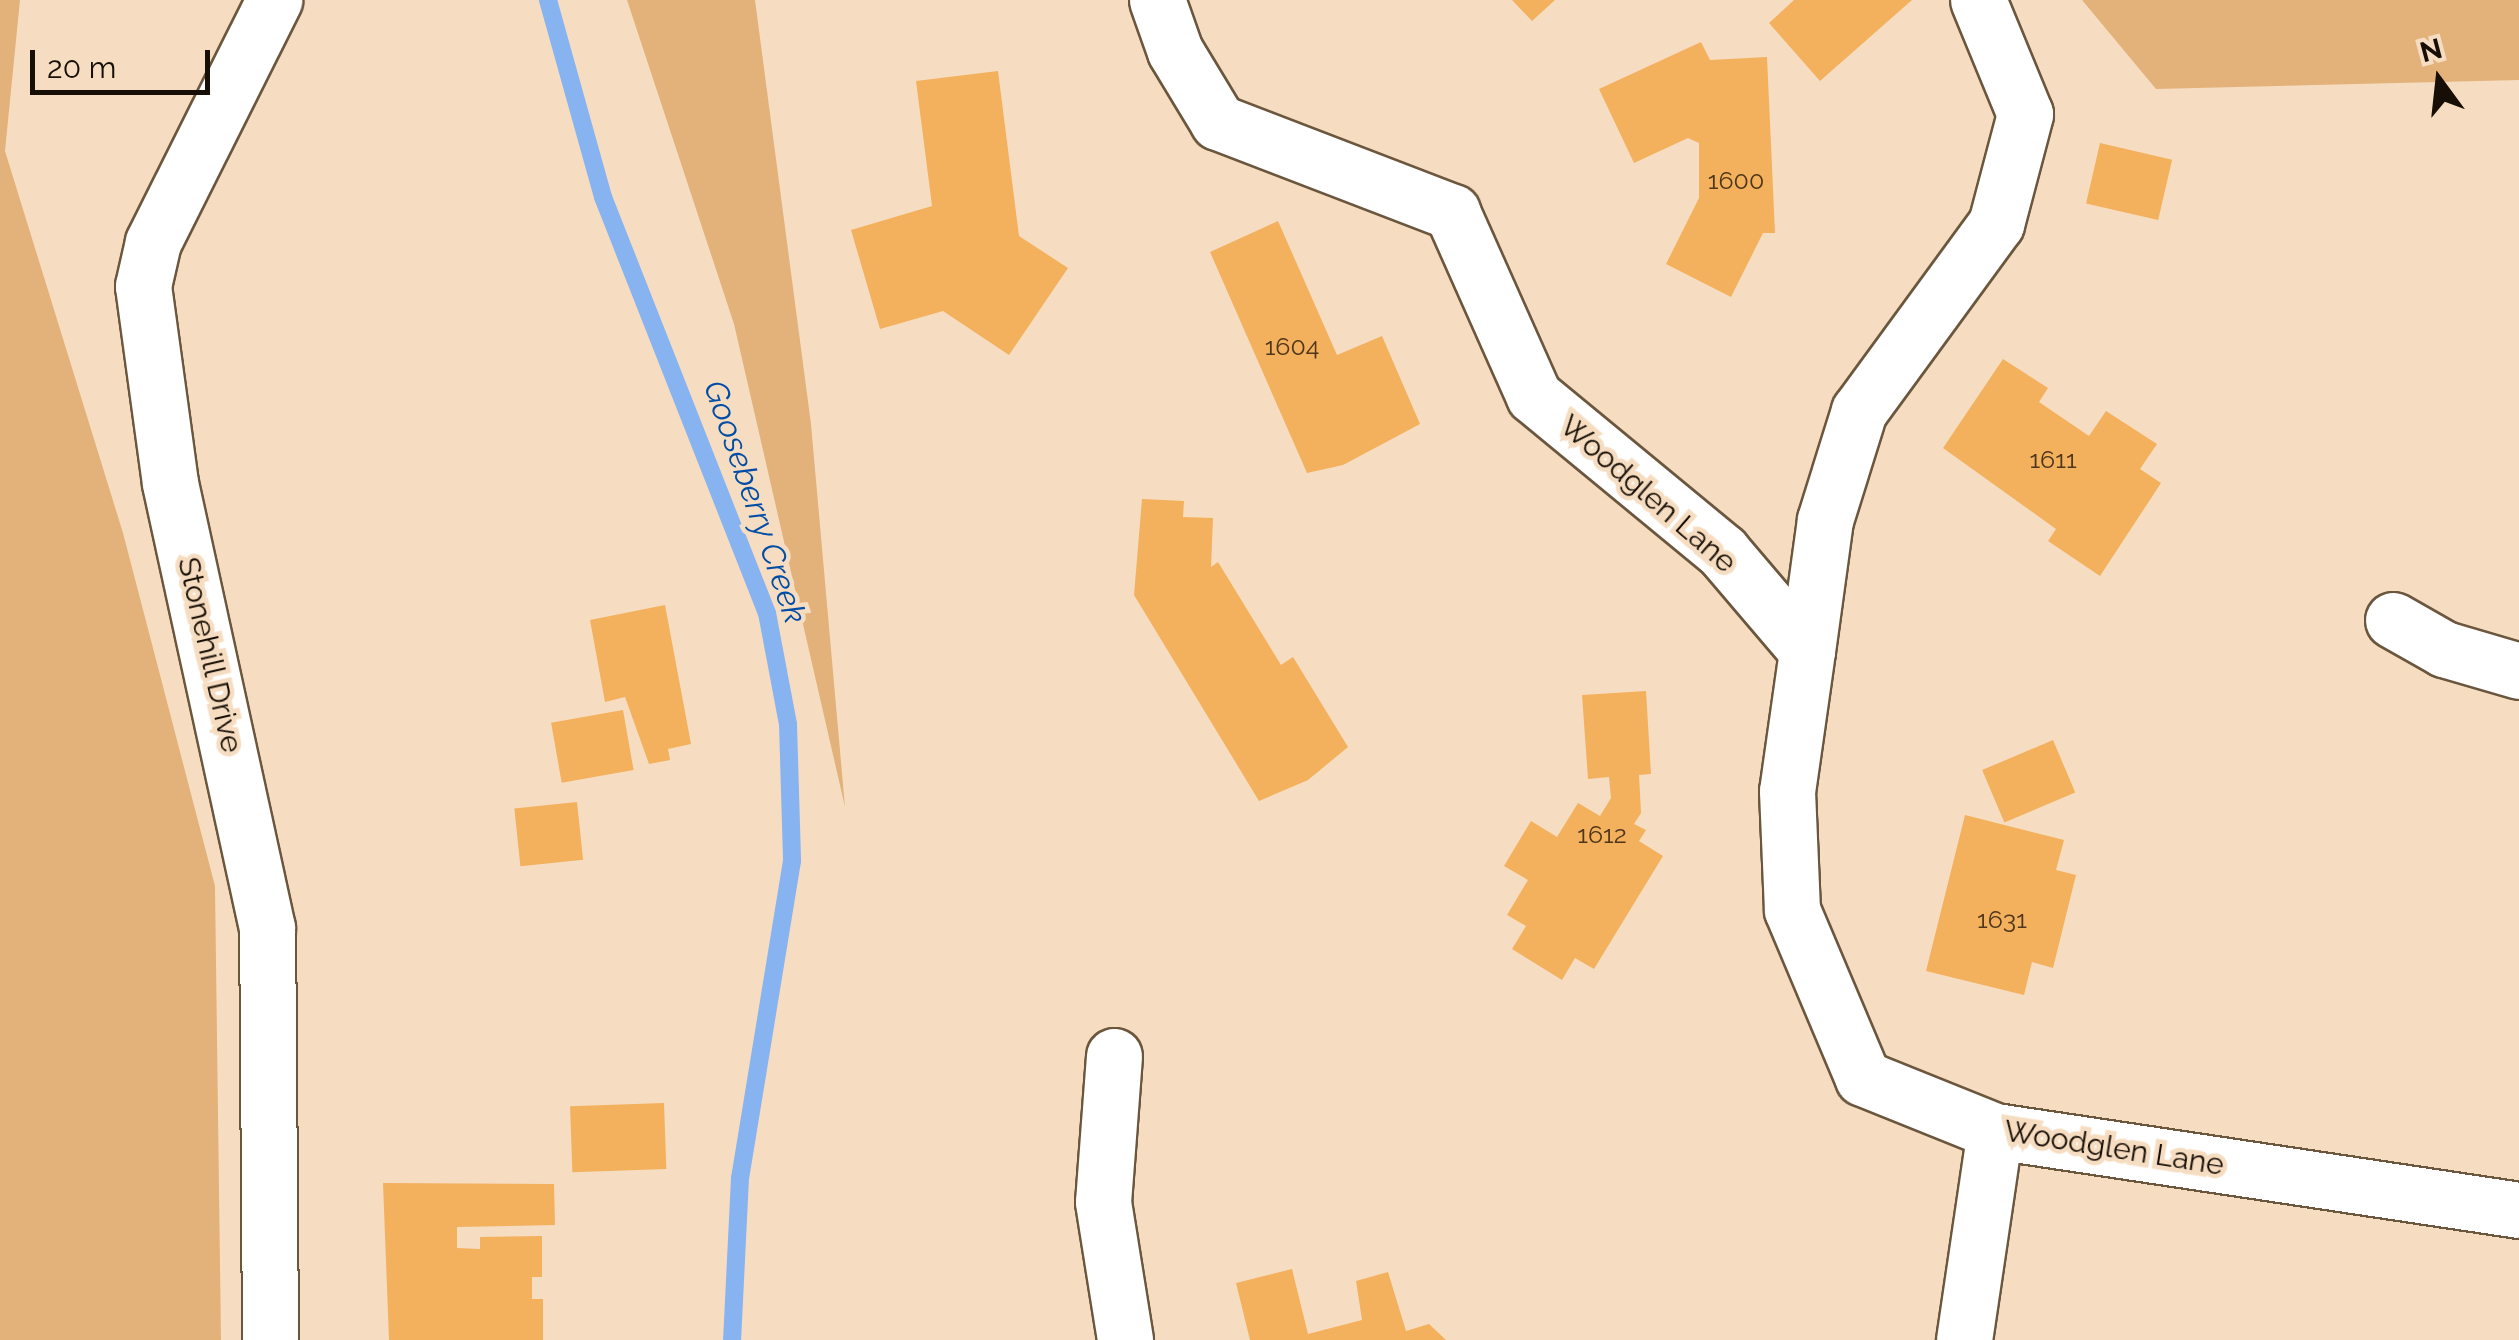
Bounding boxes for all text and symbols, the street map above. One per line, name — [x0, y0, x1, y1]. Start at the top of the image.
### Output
scale bar — [35, 30, 215, 92]
north arrow — [2389, 30, 2489, 130]
text: N — [2417, 32, 2446, 69]
text: 20 m — [47, 50, 116, 85]
house number: 1600 — [1708, 165, 1764, 195]
house number: 1604 — [1265, 331, 1319, 361]
water label: Gooseberry Creek — [695, 375, 815, 629]
street label: Woodglen Lane — [1552, 408, 1744, 580]
house number: 1611 — [2029, 444, 2077, 474]
street label: Stonehill Drive — [170, 553, 250, 757]
house number: 1612 — [1577, 819, 1627, 849]
house number: 1631 — [1977, 904, 2027, 934]
street label: Woodglen Lane — [2001, 1113, 2227, 1183]

